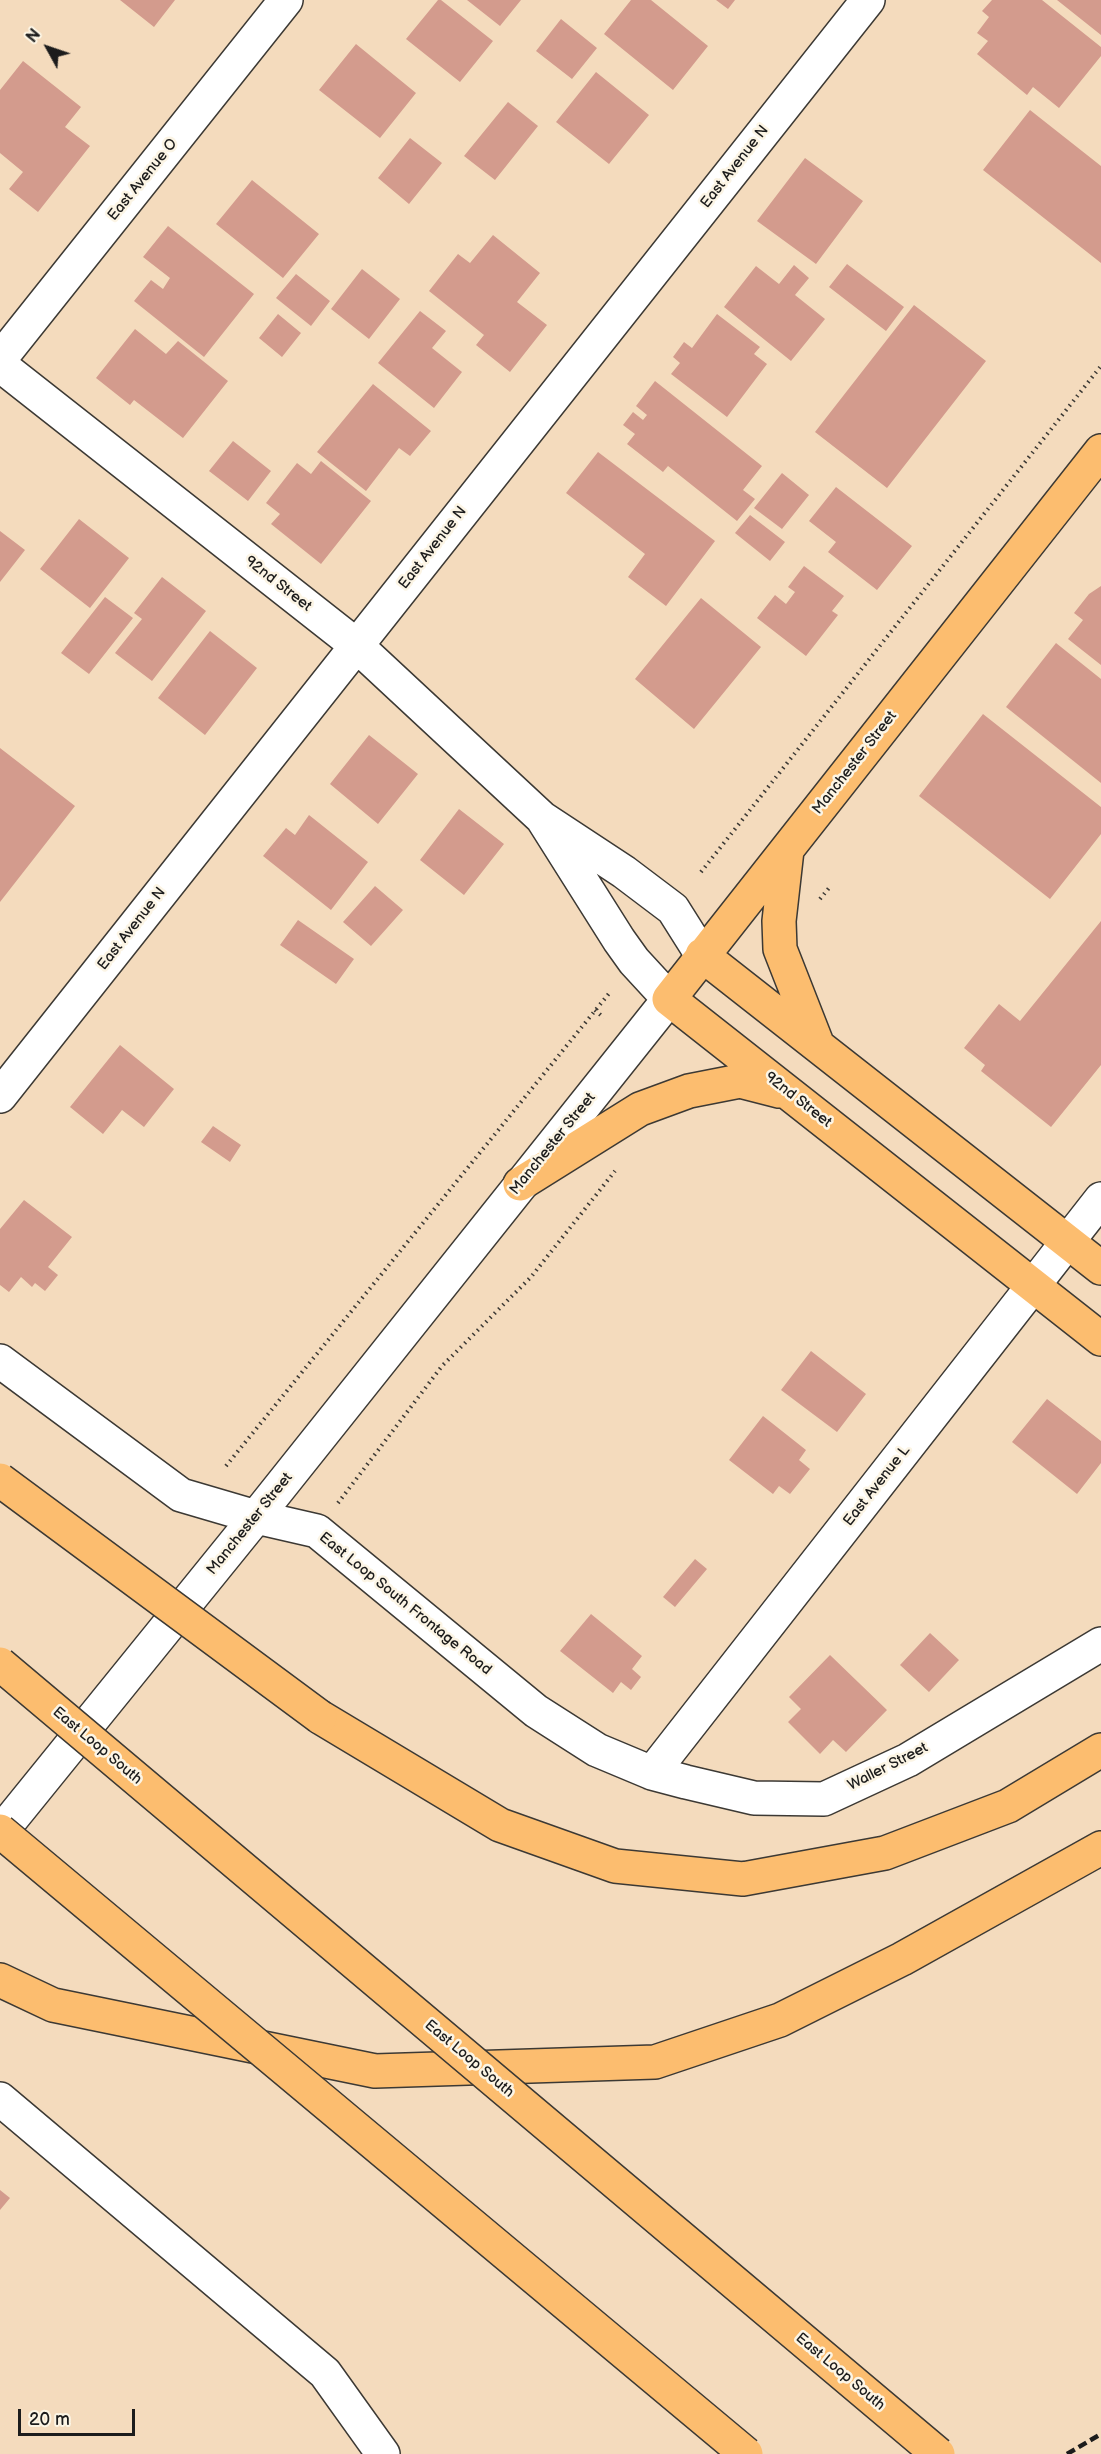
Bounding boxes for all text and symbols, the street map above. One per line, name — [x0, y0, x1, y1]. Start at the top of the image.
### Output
north arrow — [18, 18, 78, 78]
text: N — [23, 25, 45, 47]
street label: East Avenue N — [697, 122, 773, 212]
street label: East Avenue O — [104, 135, 182, 225]
street label: East Avenue N — [395, 503, 471, 593]
street label: 92nd Street — [241, 552, 315, 616]
street label: Manchester Street — [809, 708, 901, 818]
street label: East Avenue N — [94, 884, 170, 974]
street label: 92nd Street — [761, 1068, 835, 1132]
street label: Manchester Street — [506, 1089, 600, 1199]
street label: East Avenue L — [840, 1442, 914, 1530]
street label: Manchester Street — [203, 1469, 297, 1579]
street label: East Loop South Frontage Road — [315, 1529, 495, 1679]
street label: East Loop South — [49, 1703, 145, 1789]
street label: Waller Street — [845, 1739, 931, 1795]
street label: East Loop South — [421, 2016, 517, 2102]
street label: East Loop South — [792, 2329, 888, 2415]
scale bar — [21, 2397, 138, 2435]
text: 20 m — [29, 2409, 70, 2430]

